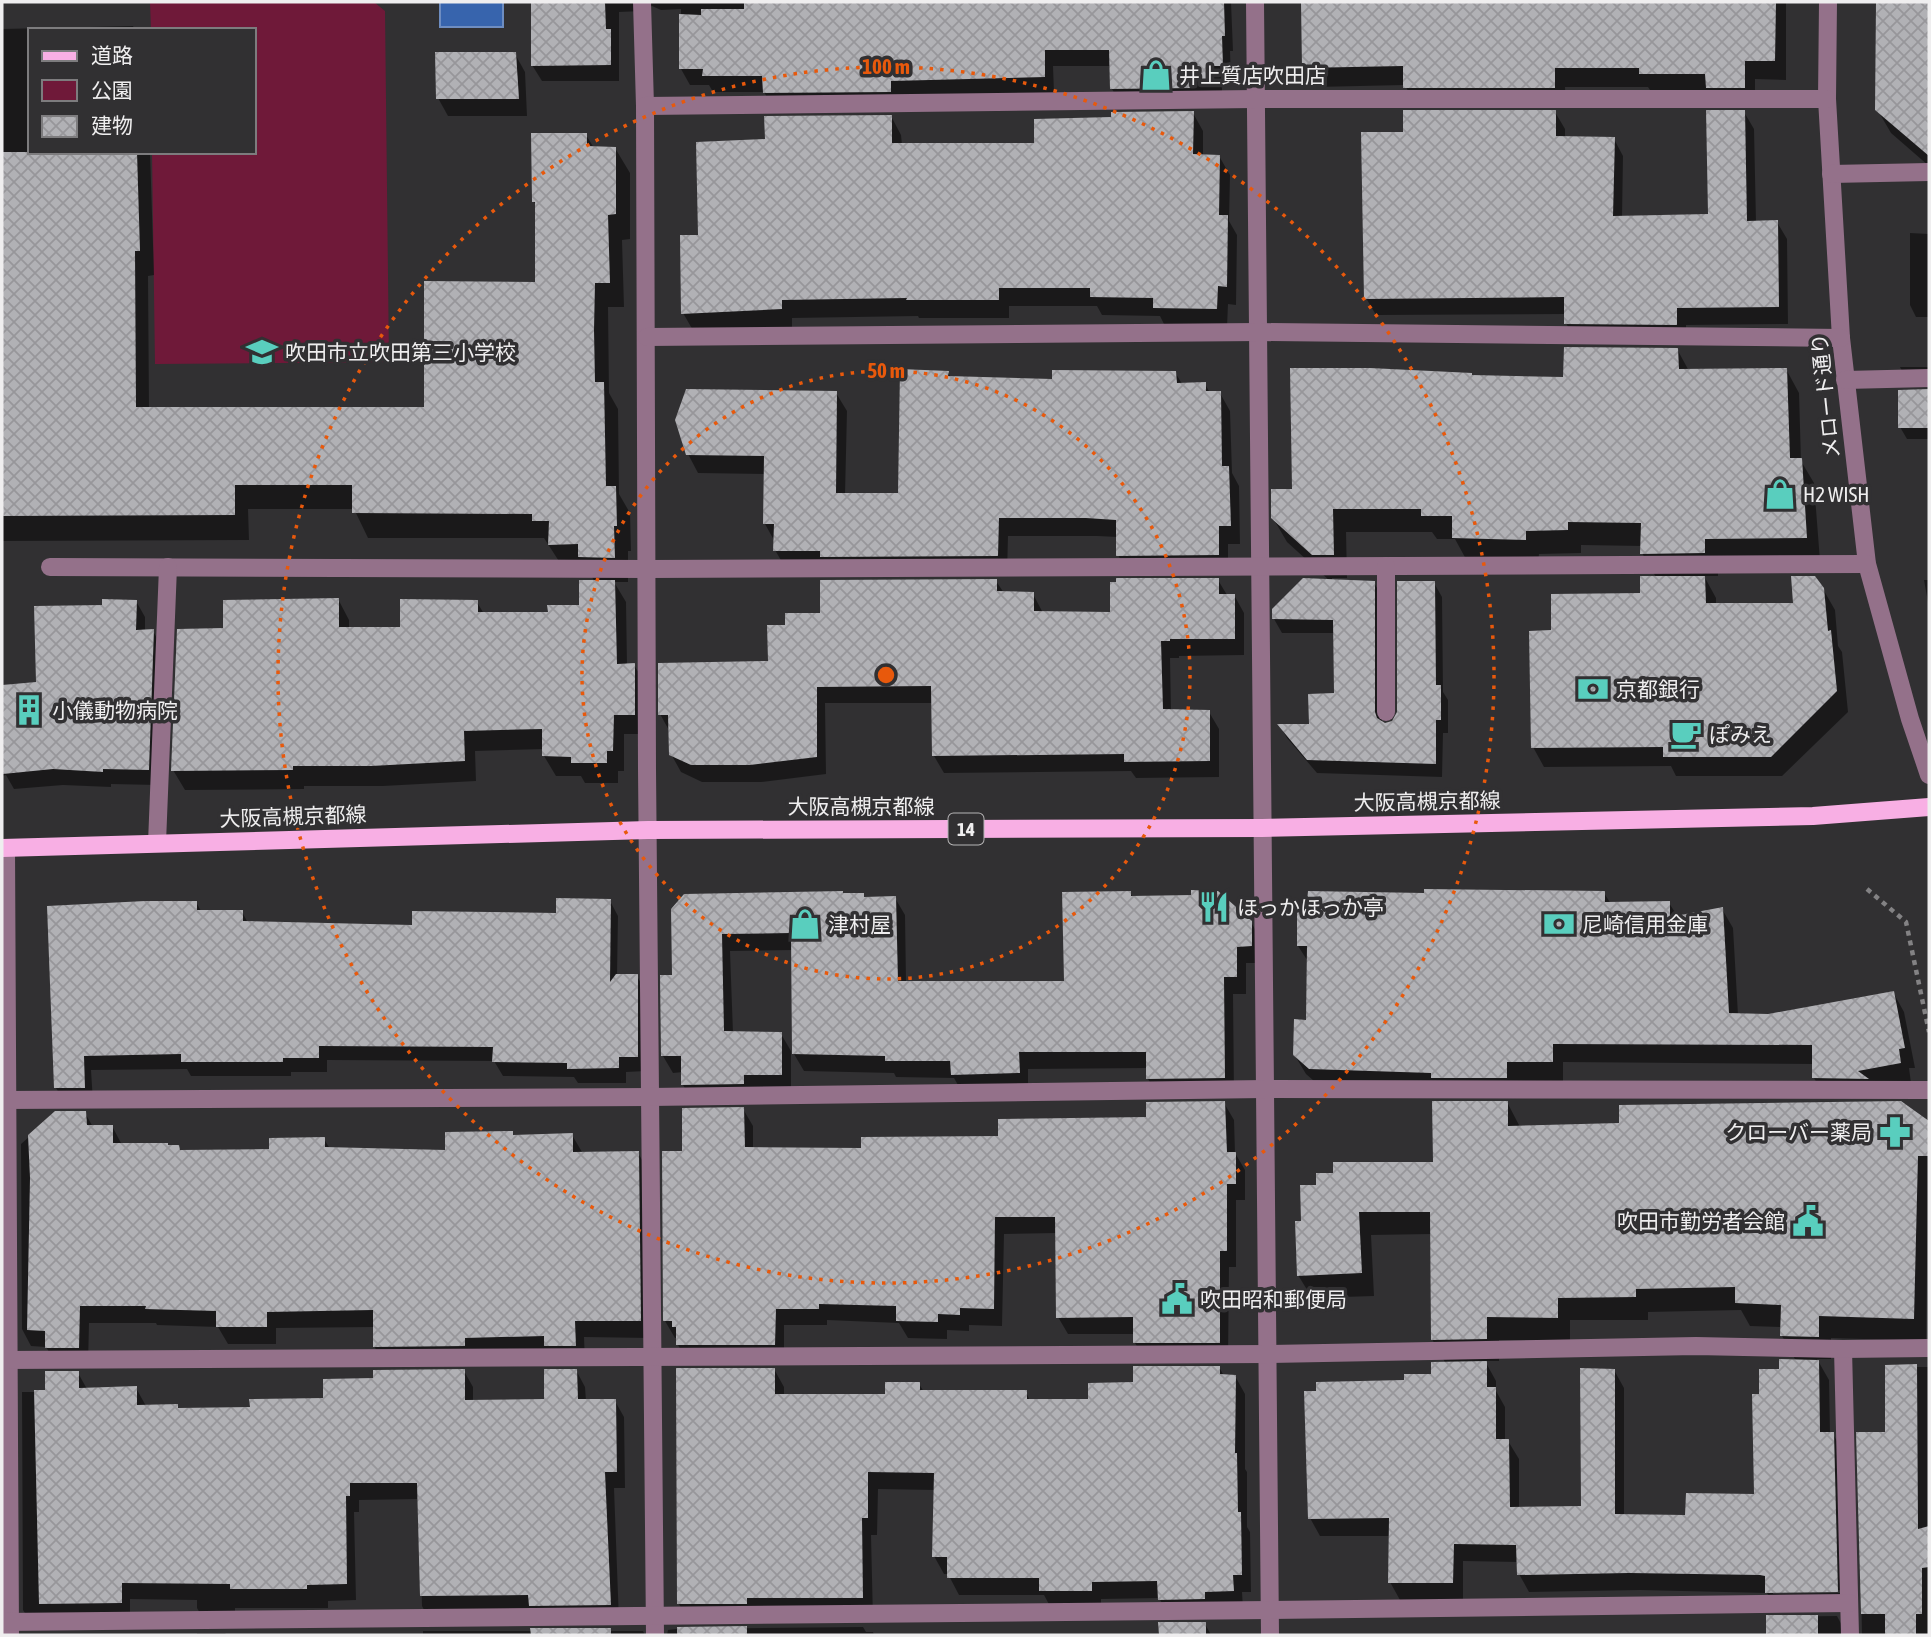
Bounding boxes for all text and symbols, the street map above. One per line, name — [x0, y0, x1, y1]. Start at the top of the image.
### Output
legend — [28, 28, 256, 154]
text: 道路 — [91, 43, 133, 67]
text: 100 m — [862, 54, 910, 78]
shop icon: 井上質店吹田店 — [1139, 58, 1173, 92]
place label: 井上質店吹田店 — [1179, 63, 1326, 87]
text: 公園 — [91, 78, 133, 102]
text: 建物 — [91, 113, 133, 137]
street label: メロード通り — [1806, 332, 1844, 460]
school or university icon: 吹田市立吹田第三小学校 — [245, 335, 279, 369]
place label: 吹田市立吹田第三小学校 — [285, 340, 516, 364]
text: 50 m — [867, 358, 905, 382]
shop icon: H2 WISH — [1763, 477, 1797, 511]
place label: H2 WISH — [1803, 482, 1870, 506]
centre of rings — [874, 663, 898, 687]
bank icon: 京都銀行 — [1576, 672, 1610, 706]
place label: 京都銀行 — [1616, 677, 1700, 701]
building icon: 小儀動物病院 — [12, 693, 46, 727]
place label: 小儀動物病院 — [52, 698, 178, 722]
cafe icon: ぽみえ — [1669, 717, 1703, 751]
place label: ぽみえ — [1709, 722, 1772, 746]
street label: 大阪高槻京都線 — [1353, 788, 1501, 814]
street label: 大阪高槻京都線 — [788, 794, 935, 818]
street label: 大阪高槻京都線 — [219, 801, 367, 831]
road number: 14 — [948, 814, 984, 844]
restaurant icon: ほっかほっか亭 — [1197, 890, 1231, 924]
place label: ほっかほっか亭 — [1237, 895, 1384, 919]
shop icon: 津村屋 — [788, 907, 822, 941]
bank icon: 尼崎信用金庫 — [1542, 907, 1576, 941]
place label: 津村屋 — [828, 912, 891, 936]
place label: 尼崎信用金庫 — [1582, 912, 1708, 936]
pharmacy icon: クローバー薬局 — [1878, 1115, 1912, 1149]
place label: クローバー薬局 — [1725, 1120, 1872, 1144]
public building icon: 吹田市勤労者会館 — [1791, 1204, 1825, 1238]
place label: 吹田市勤労者会館 — [1617, 1209, 1785, 1233]
public building icon: 吹田昭和郵便局 — [1160, 1282, 1194, 1316]
place label: 吹田昭和郵便局 — [1200, 1287, 1347, 1311]

